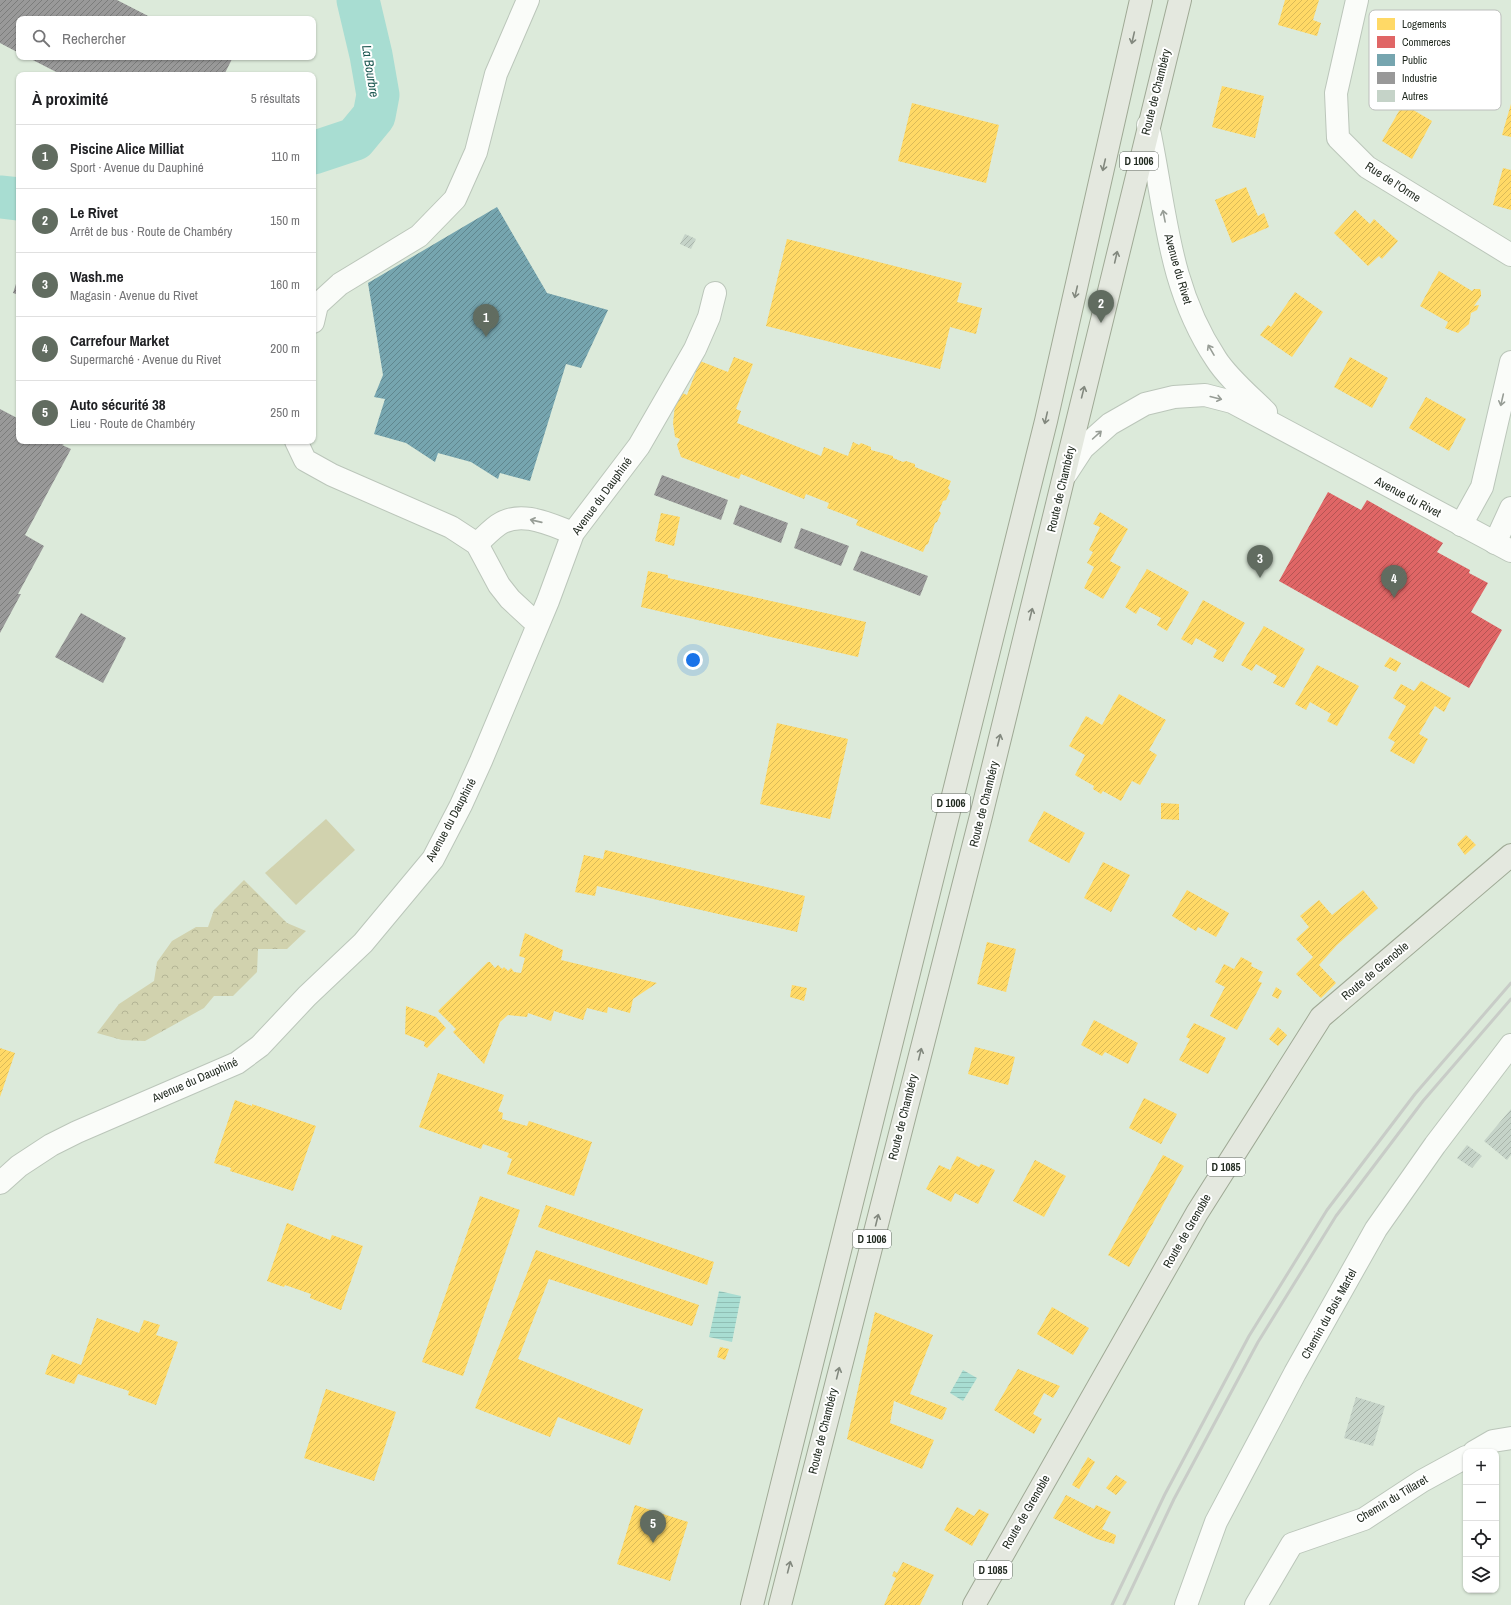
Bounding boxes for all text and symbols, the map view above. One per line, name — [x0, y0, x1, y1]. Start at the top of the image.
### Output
legend — [1369, 10, 1501, 110]
search box — [16, 16, 316, 60]
text: Logements — [1402, 17, 1447, 31]
icon: search — [30, 27, 52, 49]
text: Rechercher — [62, 28, 126, 49]
one-way arrow — [1129, 31, 1137, 44]
text: Commerces — [1402, 35, 1451, 49]
water label: La Bourbre — [358, 44, 383, 99]
street label: Route de Chambéry — [1138, 47, 1174, 137]
text: Public — [1402, 53, 1428, 67]
text: Industrie — [1402, 71, 1437, 85]
text: À proximité — [32, 87, 108, 110]
text: Autres — [1401, 89, 1429, 103]
text: 5 résultats — [251, 90, 300, 107]
text: Piscine Alice Milliat — [70, 138, 184, 159]
text: 1 — [42, 148, 48, 165]
text: 110 m — [271, 148, 300, 165]
road number: D 1006 — [1120, 152, 1158, 170]
one-way arrow — [1100, 158, 1108, 171]
street label: Rue de l'Orme — [1362, 158, 1424, 206]
text: Sport · Avenue du Dauphiné — [70, 159, 204, 176]
text: Le Rivet — [70, 202, 118, 223]
one-way arrow — [1160, 210, 1168, 223]
text: 2 — [42, 212, 48, 229]
text: 150 m — [270, 212, 300, 229]
text: Arrêt de bus · Route de Chambéry — [70, 223, 232, 240]
street label: Avenue du Rivet — [1160, 231, 1196, 306]
one-way arrow — [1113, 251, 1121, 264]
text: Wash.me — [70, 266, 124, 287]
text: 3 — [42, 276, 48, 293]
text: 160 m — [270, 276, 300, 293]
one-way arrow — [1071, 285, 1079, 298]
text: Magasin · Avenue du Rivet — [70, 287, 198, 304]
pin: 2 — [1088, 290, 1114, 323]
pin: 1 — [473, 304, 499, 337]
text: Carrefour Market — [70, 330, 169, 351]
text: 4 — [42, 340, 48, 357]
text: 200 m — [270, 340, 300, 357]
one-way arrow — [1206, 344, 1214, 356]
text: Supermarché · Avenue du Rivet — [70, 351, 221, 368]
one-way arrow — [1080, 386, 1088, 399]
one-way arrow — [1498, 393, 1506, 406]
text: Auto sécurité 38 — [70, 394, 166, 415]
one-way arrow — [1209, 395, 1222, 402]
text: 5 — [42, 404, 48, 421]
text: 250 m — [270, 404, 300, 421]
one-way arrow — [1042, 412, 1050, 425]
text: Lieu · Route de Chambéry — [70, 415, 195, 432]
one-way arrow — [1092, 431, 1102, 440]
street label: Route de Chambéry — [1043, 444, 1079, 534]
street label: Avenue du Dauphiné — [568, 454, 636, 539]
street label: Avenue du Rivet — [1371, 472, 1444, 521]
one-way arrow — [530, 516, 543, 524]
pin: 3 — [1247, 545, 1273, 578]
pin: 4 — [1381, 565, 1407, 598]
one-way arrow — [1027, 608, 1035, 621]
your location — [683, 650, 703, 670]
one-way arrow — [996, 734, 1004, 747]
street label: Route de Chambéry — [966, 759, 1002, 849]
street label: Avenue du Dauphiné — [422, 775, 480, 865]
road number: D 1006 — [932, 794, 970, 812]
street label: Route de Grenoble — [1338, 938, 1412, 1004]
one-way arrow — [917, 1047, 924, 1060]
street label: Avenue du Dauphiné — [149, 1054, 240, 1106]
street label: Route de Chambéry — [885, 1072, 921, 1162]
road number: D 1085 — [1207, 1158, 1245, 1176]
street label: Route de Grenoble — [1159, 1191, 1215, 1271]
one-way arrow — [874, 1214, 881, 1227]
road number: D 1006 — [853, 1230, 891, 1248]
street label: Chemin du Bois Martel — [1298, 1266, 1360, 1362]
one-way arrow — [835, 1367, 842, 1380]
street label: Route de Chambéry — [805, 1386, 841, 1476]
map controls — [1463, 1449, 1499, 1593]
button: + — [1463, 1449, 1499, 1485]
street label: Chemin du Tillaret — [1353, 1471, 1431, 1527]
street label: Route de Grenoble — [998, 1472, 1054, 1552]
button: − — [1463, 1485, 1499, 1521]
pin: 5 — [640, 1510, 666, 1543]
button: locate — [1463, 1521, 1499, 1557]
button: layers — [1463, 1557, 1499, 1593]
one-way arrow — [785, 1561, 793, 1574]
road number: D 1085 — [974, 1561, 1012, 1579]

